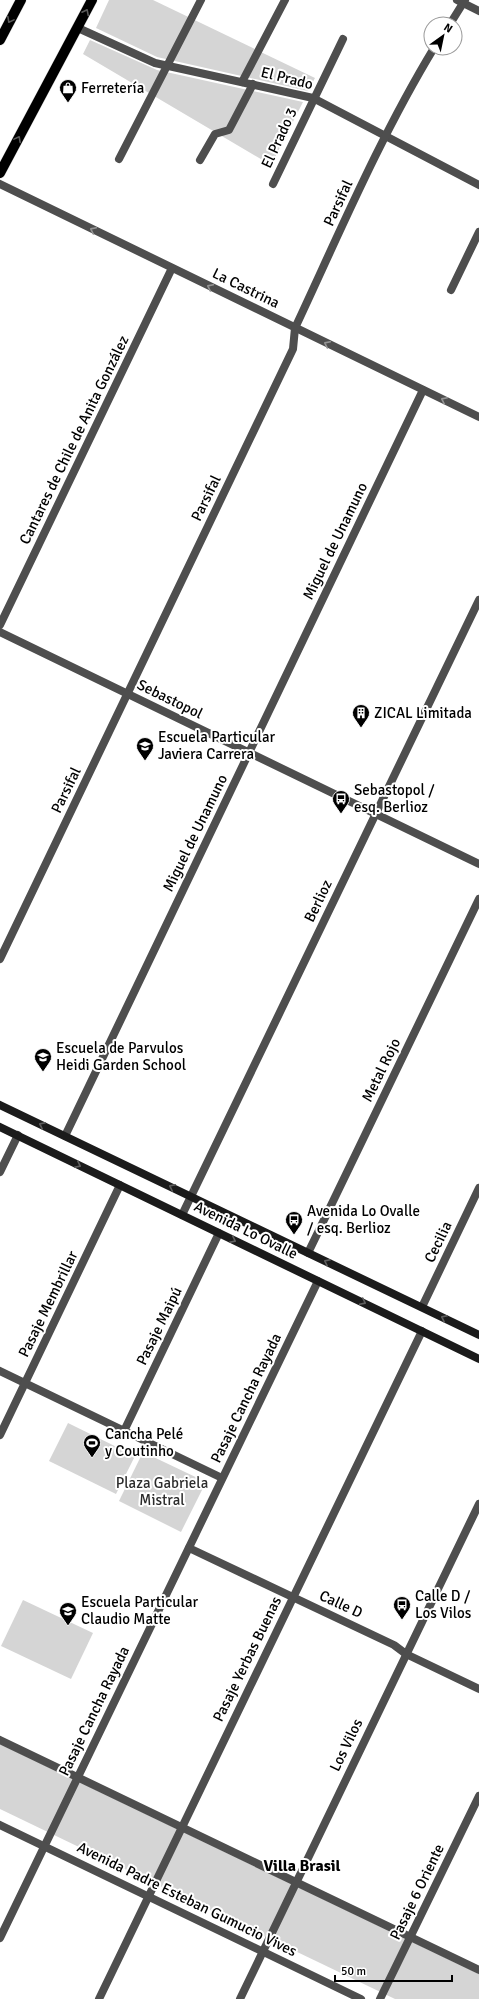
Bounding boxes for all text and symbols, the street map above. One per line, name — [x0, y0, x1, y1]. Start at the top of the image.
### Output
one-way arrow — [81, 8, 89, 16]
one-way arrow — [8, 16, 15, 23]
north arrow — [423, 16, 463, 56]
text: N — [441, 20, 455, 36]
street label: El Prado — [259, 63, 315, 93]
shop icon: Ferretería — [58, 78, 78, 103]
place label: Ferretería — [81, 79, 144, 97]
street label: El Prado 3 — [257, 105, 301, 171]
one-way arrow — [14, 135, 21, 143]
street label: Parsifal — [320, 177, 356, 229]
one-way arrow — [90, 227, 98, 235]
street label: La Castrina — [209, 264, 283, 312]
one-way arrow — [207, 284, 214, 291]
street label: Cantares de Chile de Anita González — [16, 332, 133, 547]
one-way arrow — [324, 341, 331, 349]
one-way arrow — [441, 397, 448, 405]
street label: Parsifal — [187, 472, 225, 524]
street label: Miguel de Unamuno — [299, 479, 371, 603]
street label: Sebastopol — [134, 675, 206, 723]
building icon: ZICAL Limitada — [351, 703, 371, 728]
place label: ZICAL Limitada — [374, 704, 472, 722]
place label: Escuela Particular Javiera Carrera — [158, 728, 275, 763]
school or university icon: Escuela Particular Javiera Carrera — [135, 736, 155, 761]
street label: Parsifal — [47, 764, 85, 816]
street label: Miguel de Unamuno — [159, 771, 231, 895]
place label: Sebastopol / esq. Berlioz — [354, 781, 435, 816]
bus stop icon: Sebastopol / esq. Berlioz — [331, 789, 351, 814]
street label: Berlioz — [300, 877, 336, 925]
street label: Metal Rojo — [358, 1035, 404, 1105]
place label: Escuela de Parvulos Heidi Garden School — [56, 1039, 186, 1074]
school or university icon: Escuela de Parvulos Heidi Garden School — [33, 1047, 53, 1072]
one-way arrow — [39, 1122, 46, 1130]
one-way arrow — [74, 1160, 82, 1167]
one-way arrow — [168, 1184, 176, 1192]
street label: Avenida Lo Ovalle — [191, 1197, 301, 1263]
place label: Avenida Lo Ovalle / esq. Berlioz — [307, 1202, 420, 1237]
bus stop icon: Avenida Lo Ovalle / esq. Berlioz — [284, 1210, 304, 1235]
street label: Cecilia — [420, 1218, 456, 1266]
one-way arrow — [229, 1235, 236, 1242]
street label: Pasaje Membrillar — [14, 1247, 82, 1360]
one-way arrow — [323, 1259, 331, 1267]
street label: Pasaje Maipú — [132, 1284, 186, 1368]
one-way arrow — [358, 1297, 366, 1305]
one-way arrow — [441, 1315, 448, 1323]
street label: Pasaje Cancha Rayada — [207, 1330, 285, 1466]
place label: Cancha Pelé y Coutinho — [105, 1425, 183, 1460]
sports icon: Cancha Pelé y Coutinho — [82, 1433, 102, 1458]
park label: Plaza Gabriela Mistral — [116, 1474, 208, 1509]
street label: Calle D — [317, 1586, 365, 1622]
place label: Calle D / Los Vilos — [415, 1587, 472, 1622]
place label: Escuela Particular Claudio Matte — [81, 1593, 198, 1628]
street label: Pasaje Yerbas Buenas — [209, 1593, 285, 1725]
bus stop icon: Calle D / Los Vilos — [392, 1595, 412, 1620]
school or university icon: Escuela Particular Claudio Matte — [58, 1601, 78, 1626]
street label: Pasaje Cancha Rayada — [55, 1643, 133, 1779]
street label: Los Vilos — [326, 1715, 367, 1774]
street label: Avenida Padre Esteban Gumucio Vives — [74, 1838, 300, 1960]
street label: Pasaje 6 Oriente — [386, 1841, 448, 1943]
district label: Villa Brasil — [263, 1856, 341, 1876]
scale bar — [335, 1957, 452, 1983]
text: 50 m — [341, 1964, 366, 1979]

